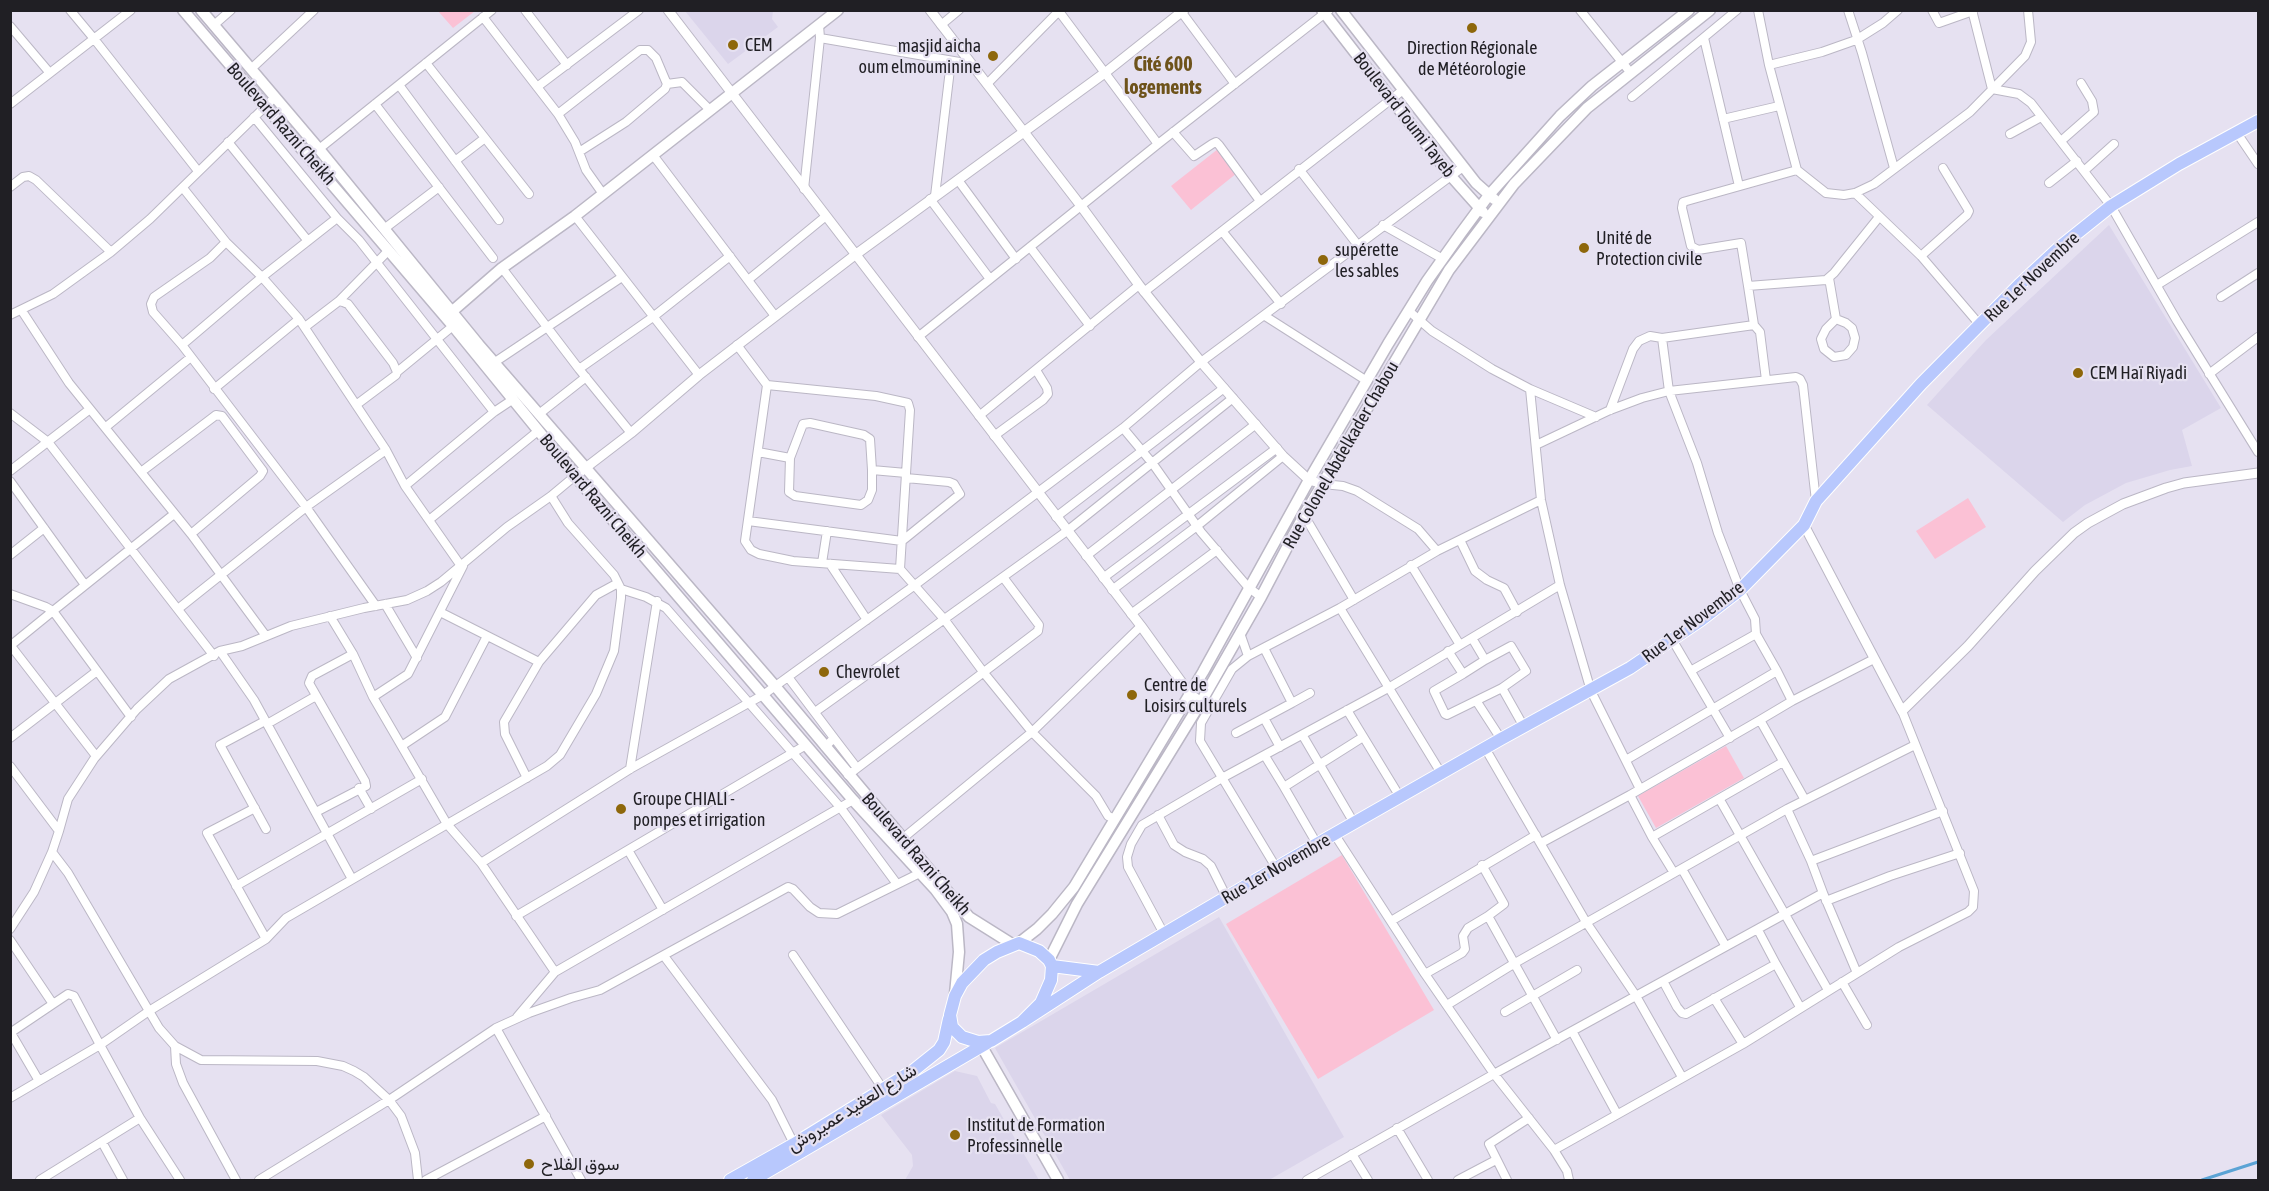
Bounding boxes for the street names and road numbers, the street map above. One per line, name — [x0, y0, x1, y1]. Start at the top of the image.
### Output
street label: Boulevard Toumi Tayeb — [1348, 48, 1460, 182]
street label: Boulevard Razni Cheikh — [222, 58, 340, 190]
street label: Rue 1er Novembre — [1980, 227, 2084, 327]
street label: Rue Colonel Abdelkader Chabou — [1279, 358, 1403, 552]
street label: Boulevard Razni Cheikh — [535, 430, 651, 562]
street label: Rue 1er Novembre — [1638, 577, 1748, 667]
street label: Boulevard Razni Cheikh — [857, 788, 975, 920]
street label: Rue 1er Novembre — [1218, 829, 1334, 909]
street label: شارع العقيد عميروش — [783, 1059, 921, 1157]

